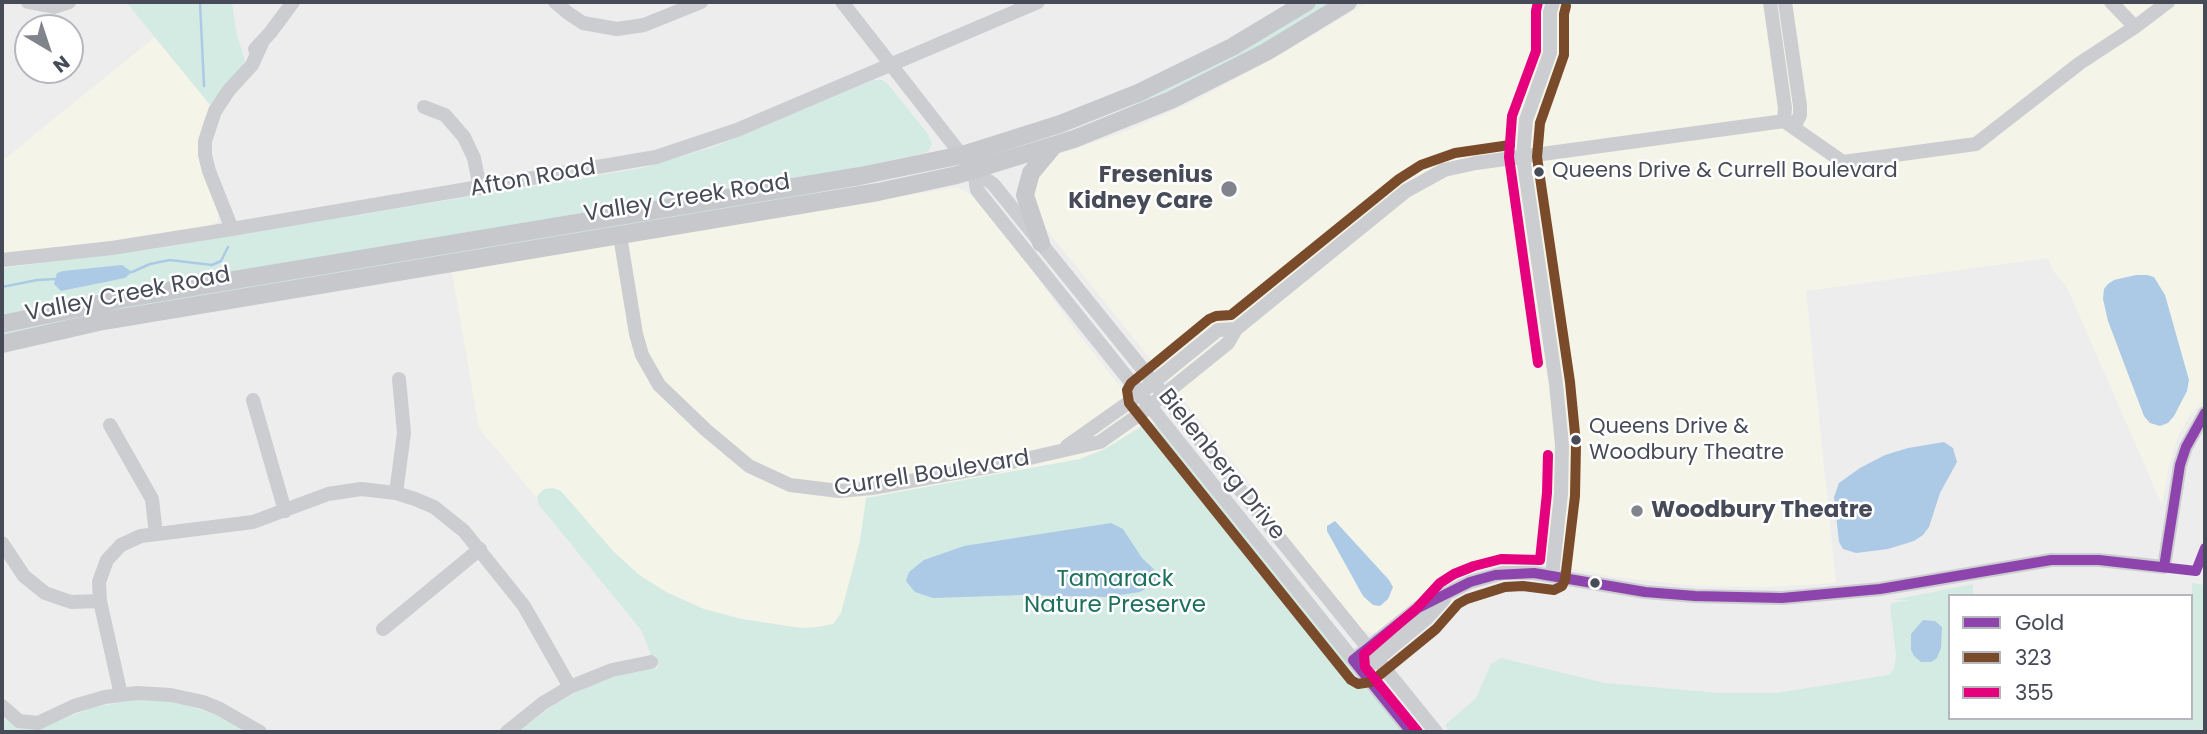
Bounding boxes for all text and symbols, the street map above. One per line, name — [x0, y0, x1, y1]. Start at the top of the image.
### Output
north arrow — [14, 14, 84, 84]
text: N — [47, 49, 75, 79]
street label: Afton Road — [468, 154, 598, 204]
place label: Queens Drive & Currell Boulevard — [1552, 159, 1898, 185]
place label: Fresenius Kidney Care — [1068, 162, 1213, 216]
marker: Queens Drive & Currell Boulevard — [1532, 165, 1546, 179]
street label: Valley Creek Road — [582, 169, 792, 229]
marker: Fresenius Kidney Care — [1219, 179, 1239, 199]
street label: Valley Creek Road — [23, 262, 233, 328]
street label: Bielenberg Drive — [1152, 384, 1290, 546]
place label: Queens Drive & Woodbury Theatre — [1589, 415, 1784, 465]
marker: Queens Drive & Woodbury Theatre — [1569, 433, 1583, 447]
street label: Currell Boulevard — [832, 445, 1032, 503]
place label: Woodbury Theatre — [1651, 497, 1873, 525]
marker: Woodbury Theatre — [1629, 503, 1645, 519]
park label: Tamarack Nature Preserve — [1024, 566, 1206, 620]
unlabelled marker — [1588, 576, 1602, 590]
legend — [1948, 594, 2193, 720]
text: Gold — [2015, 608, 2064, 637]
text: 323 — [2015, 643, 2052, 672]
text: 355 — [2015, 678, 2054, 707]

